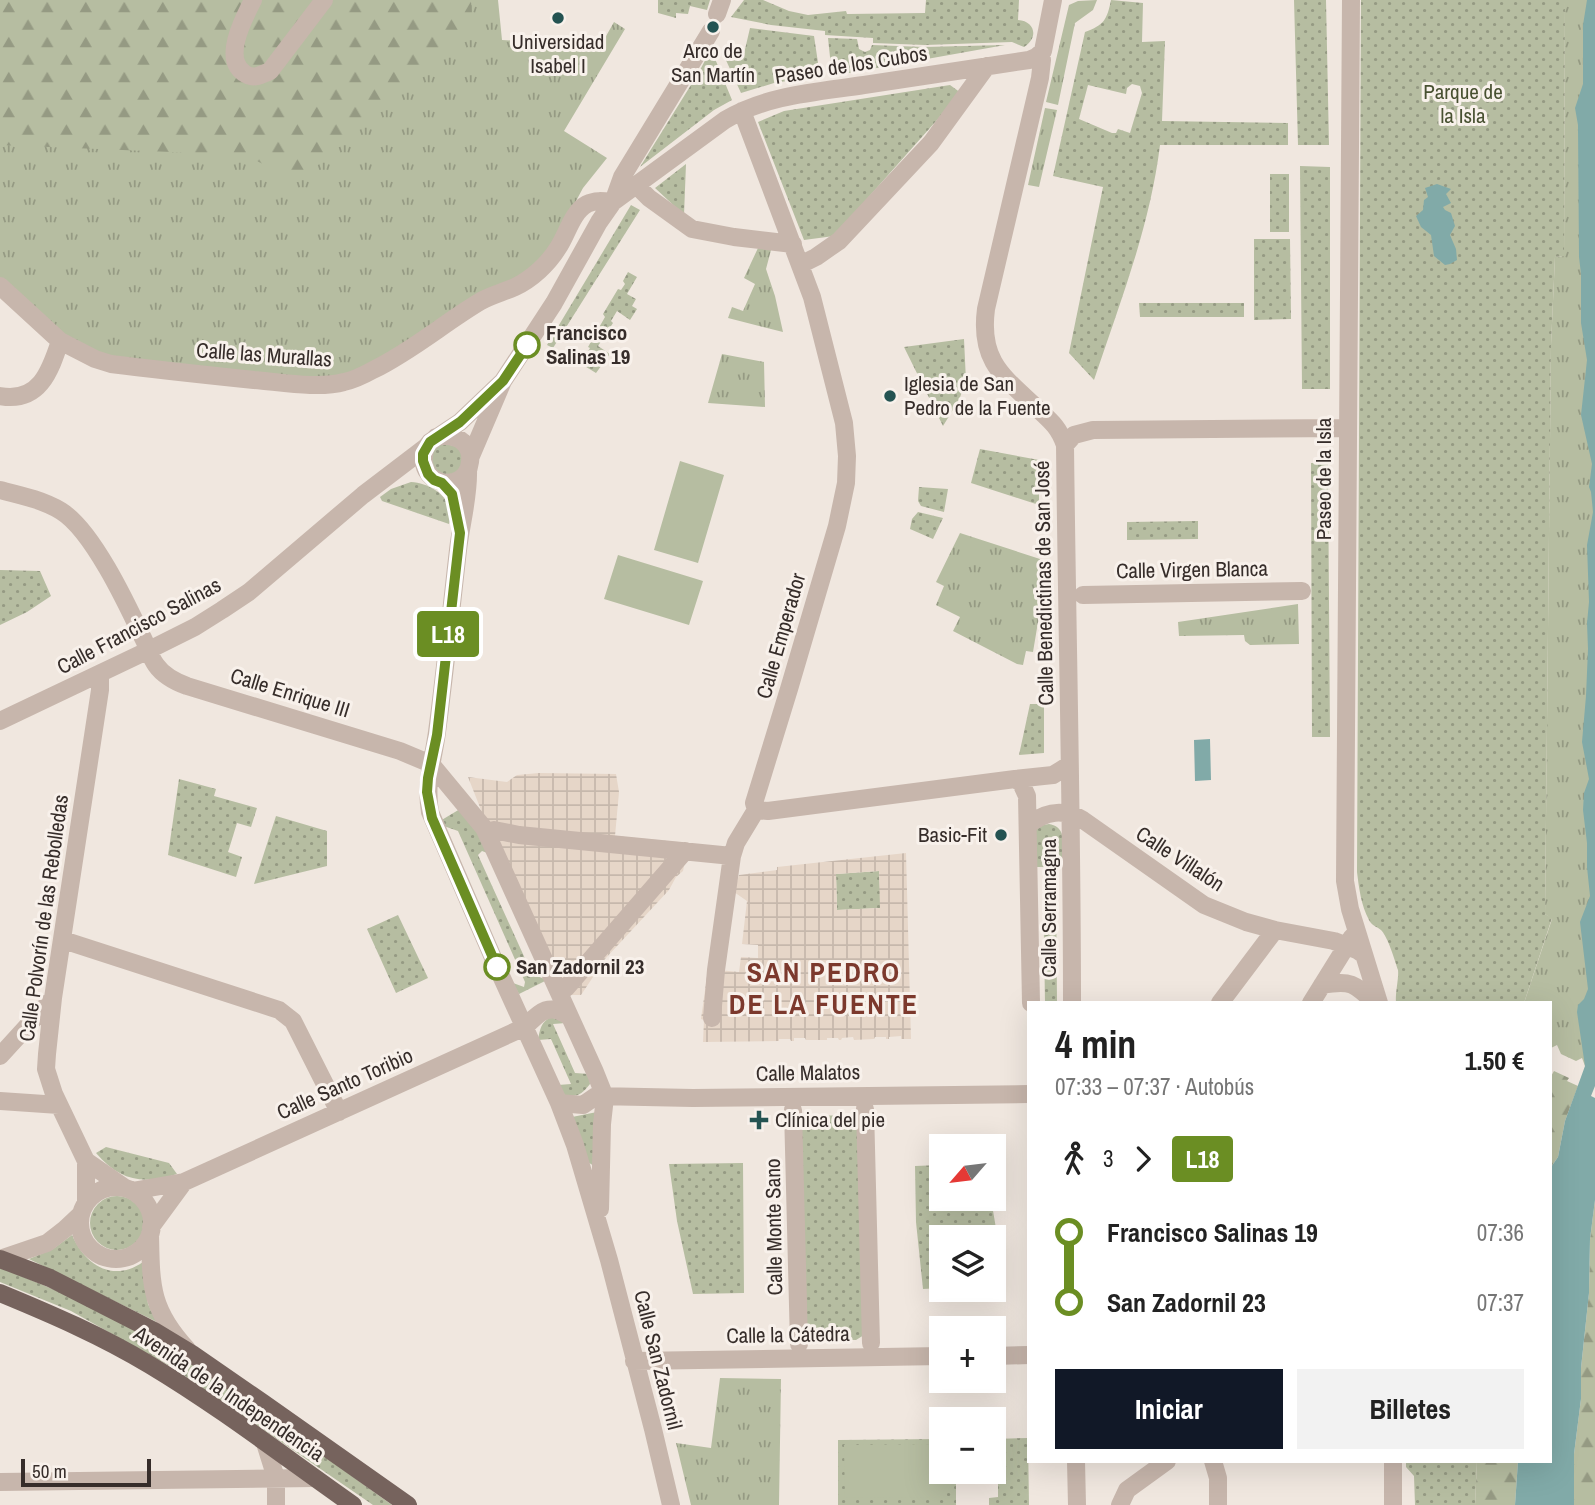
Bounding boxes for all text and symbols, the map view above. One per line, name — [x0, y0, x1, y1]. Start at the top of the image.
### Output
marker: Universidad Isabel I — [550, 10, 566, 26]
marker: Arco de San Martín — [705, 19, 721, 35]
place label: Universidad Isabel I — [512, 27, 604, 80]
place label: Arco de San Martín — [671, 36, 755, 89]
street label: Paseo de los Cubos — [773, 38, 929, 91]
park label: Parque de la Isla — [1423, 77, 1503, 130]
place label: Francisco Salinas 19 — [546, 318, 630, 371]
marker: Francisco Salinas 19 — [514, 332, 540, 358]
street label: Calle las Murallas — [195, 335, 333, 374]
place label: Iglesia de San Pedro de la Fuente — [904, 369, 1050, 422]
marker: Iglesia de San Pedro de la Fuente — [882, 388, 898, 404]
street label: Paseo de la Isla — [1309, 417, 1338, 540]
street label: Calle Benedictinas de San José — [1027, 460, 1060, 706]
street label: Calle Virgen Blanca — [1116, 554, 1269, 585]
street label: Calle Francisco Salinas — [52, 570, 226, 681]
street label: Calle Emperador — [749, 570, 812, 702]
line badge: L18 — [408, 611, 488, 657]
text: L18 — [431, 618, 465, 650]
street label: Calle Enrique III — [227, 661, 353, 724]
street label: Calle Polvorín de las Rebolledas — [12, 793, 75, 1043]
street label: Calle Villalón — [1130, 819, 1230, 898]
place label: Basic-Fit — [918, 820, 987, 849]
marker: Basic-Fit — [993, 827, 1009, 843]
street label: Calle Serramagna — [1034, 838, 1063, 977]
place label: San Zadornil 23 — [516, 952, 644, 981]
district label: SAN PEDRO DE LA FUENTE — [729, 953, 919, 1023]
marker: San Zadornil 23 — [484, 954, 510, 980]
text: 4 min — [1055, 1019, 1136, 1070]
street label: Calle Santo Toribio — [272, 1041, 417, 1127]
text: 1.50 € — [1465, 1043, 1524, 1078]
street label: Calle Malatos — [756, 1057, 860, 1088]
text: 07:33 – 07:37 · Autobús — [1055, 1071, 1254, 1102]
place label: Clínica del pie — [775, 1105, 885, 1134]
marker: Clínica del pie — [749, 1110, 769, 1130]
north arrow — [929, 1134, 1006, 1211]
map controls — [929, 1134, 1006, 1484]
icon: walk — [1055, 1140, 1093, 1178]
icon: forward — [1124, 1140, 1162, 1178]
text: 3 — [1103, 1143, 1114, 1174]
text: L18 — [1186, 1143, 1219, 1175]
street label: Calle Monte Sano — [758, 1158, 789, 1296]
text: Francisco Salinas 19 — [1107, 1215, 1318, 1250]
text: 07:36 — [1477, 1217, 1524, 1248]
button: layers — [929, 1225, 1006, 1302]
text: San Zadornil 23 — [1107, 1285, 1266, 1320]
street label: Calle San Zadornil — [627, 1287, 690, 1433]
text: 07:37 — [1477, 1287, 1524, 1318]
button: + — [929, 1316, 1006, 1393]
street label: Avenida de la Independencia — [128, 1318, 330, 1468]
street label: Calle la Cátedra — [726, 1319, 850, 1350]
button: Iniciar — [1055, 1369, 1283, 1449]
button: Billetes — [1297, 1369, 1524, 1449]
button: − — [929, 1407, 1006, 1484]
scale bar — [21, 1456, 150, 1488]
text: 50 m — [32, 1458, 67, 1484]

